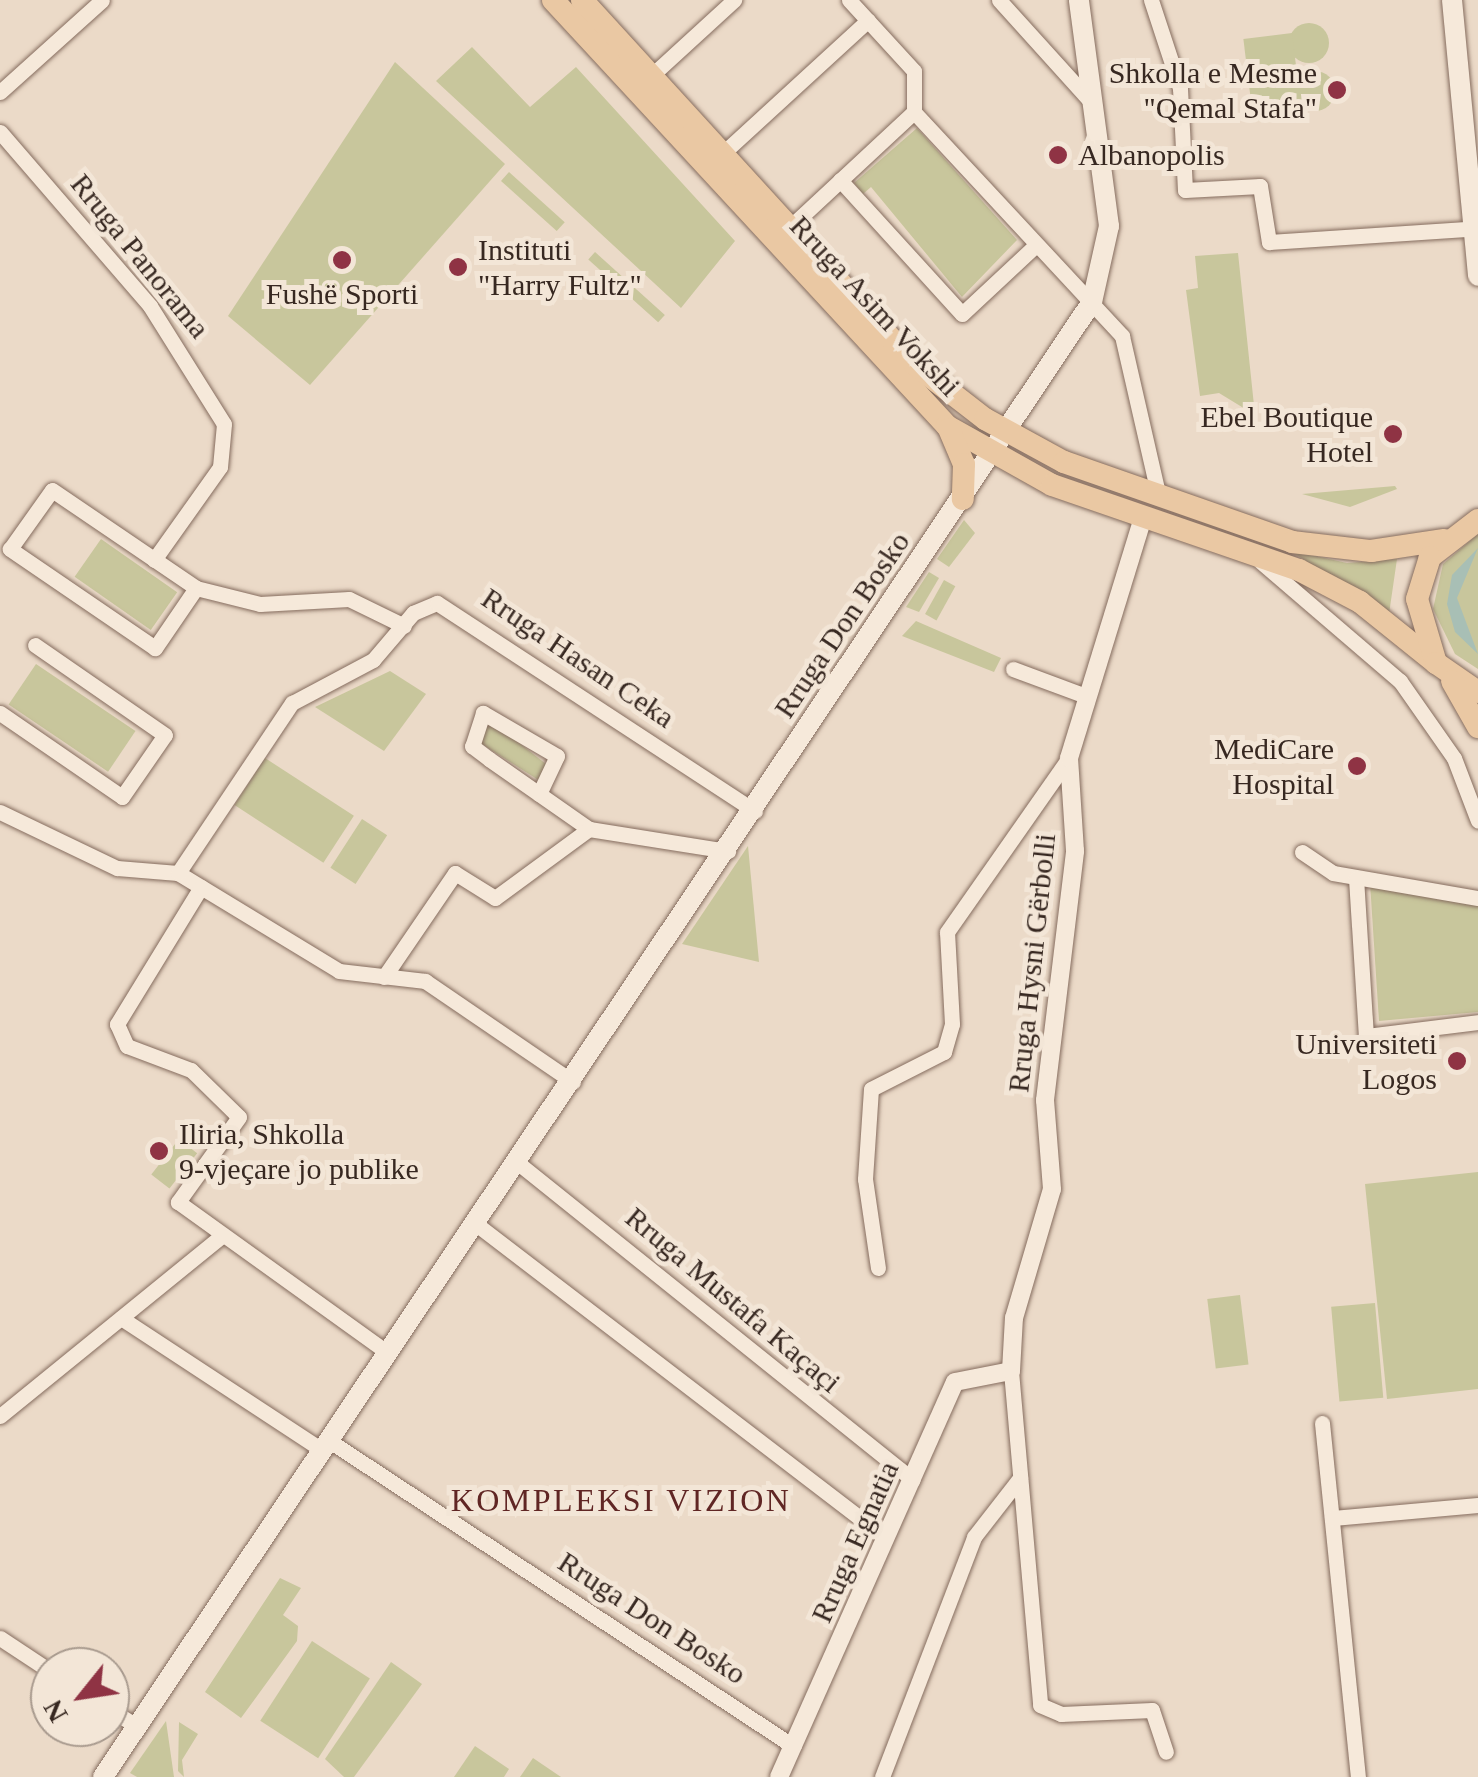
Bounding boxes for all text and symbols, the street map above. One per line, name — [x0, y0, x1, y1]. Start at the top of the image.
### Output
place label: Shkolla e Mesme "Qemal Stafa" — [1109, 55, 1317, 126]
marker: Shkolla e Mesme "Qemal Stafa" — [1326, 79, 1348, 101]
place label: Albanopolis — [1078, 137, 1225, 173]
marker: Albanopolis — [1047, 144, 1069, 166]
street label: Rruga Panorama — [63, 167, 217, 345]
street label: Rruga Asim Vokshi — [781, 207, 969, 405]
place label: Instituti "Harry Fultz" — [478, 232, 642, 302]
marker: Fushë Sporti — [331, 249, 353, 271]
marker: Instituti "Harry Fultz" — [447, 256, 469, 278]
place label: Fushë Sporti — [266, 276, 418, 312]
place label: Ebel Boutique Hotel — [1201, 399, 1373, 470]
marker: Ebel Boutique Hotel — [1382, 423, 1404, 445]
street label: Rruga Don Bosko — [766, 525, 918, 725]
street label: Rruga Hasan Ceka — [475, 580, 681, 736]
place label: MediCare Hospital — [1214, 731, 1334, 802]
marker: MediCare Hospital — [1344, 753, 1370, 779]
street label: Rruga Hysni Gërbolli — [1001, 832, 1063, 1094]
place label: Universiteti Logos — [1295, 1026, 1437, 1096]
marker: Universiteti Logos — [1446, 1050, 1468, 1072]
place label: Iliria, Shkolla 9-vjeçare jo publike — [179, 1116, 419, 1186]
marker: Iliria, Shkolla 9-vjeçare jo publike — [148, 1140, 170, 1162]
street label: Rruga Mustafa Kaçaçi — [618, 1199, 848, 1401]
street label: Rruga Egnatia — [803, 1456, 907, 1628]
district label: KOMPLEKSI VIZION — [450, 1481, 792, 1519]
street label: Rruga Don Bosko — [551, 1544, 753, 1692]
north arrow — [30, 1647, 130, 1747]
text: N — [37, 1695, 74, 1728]

